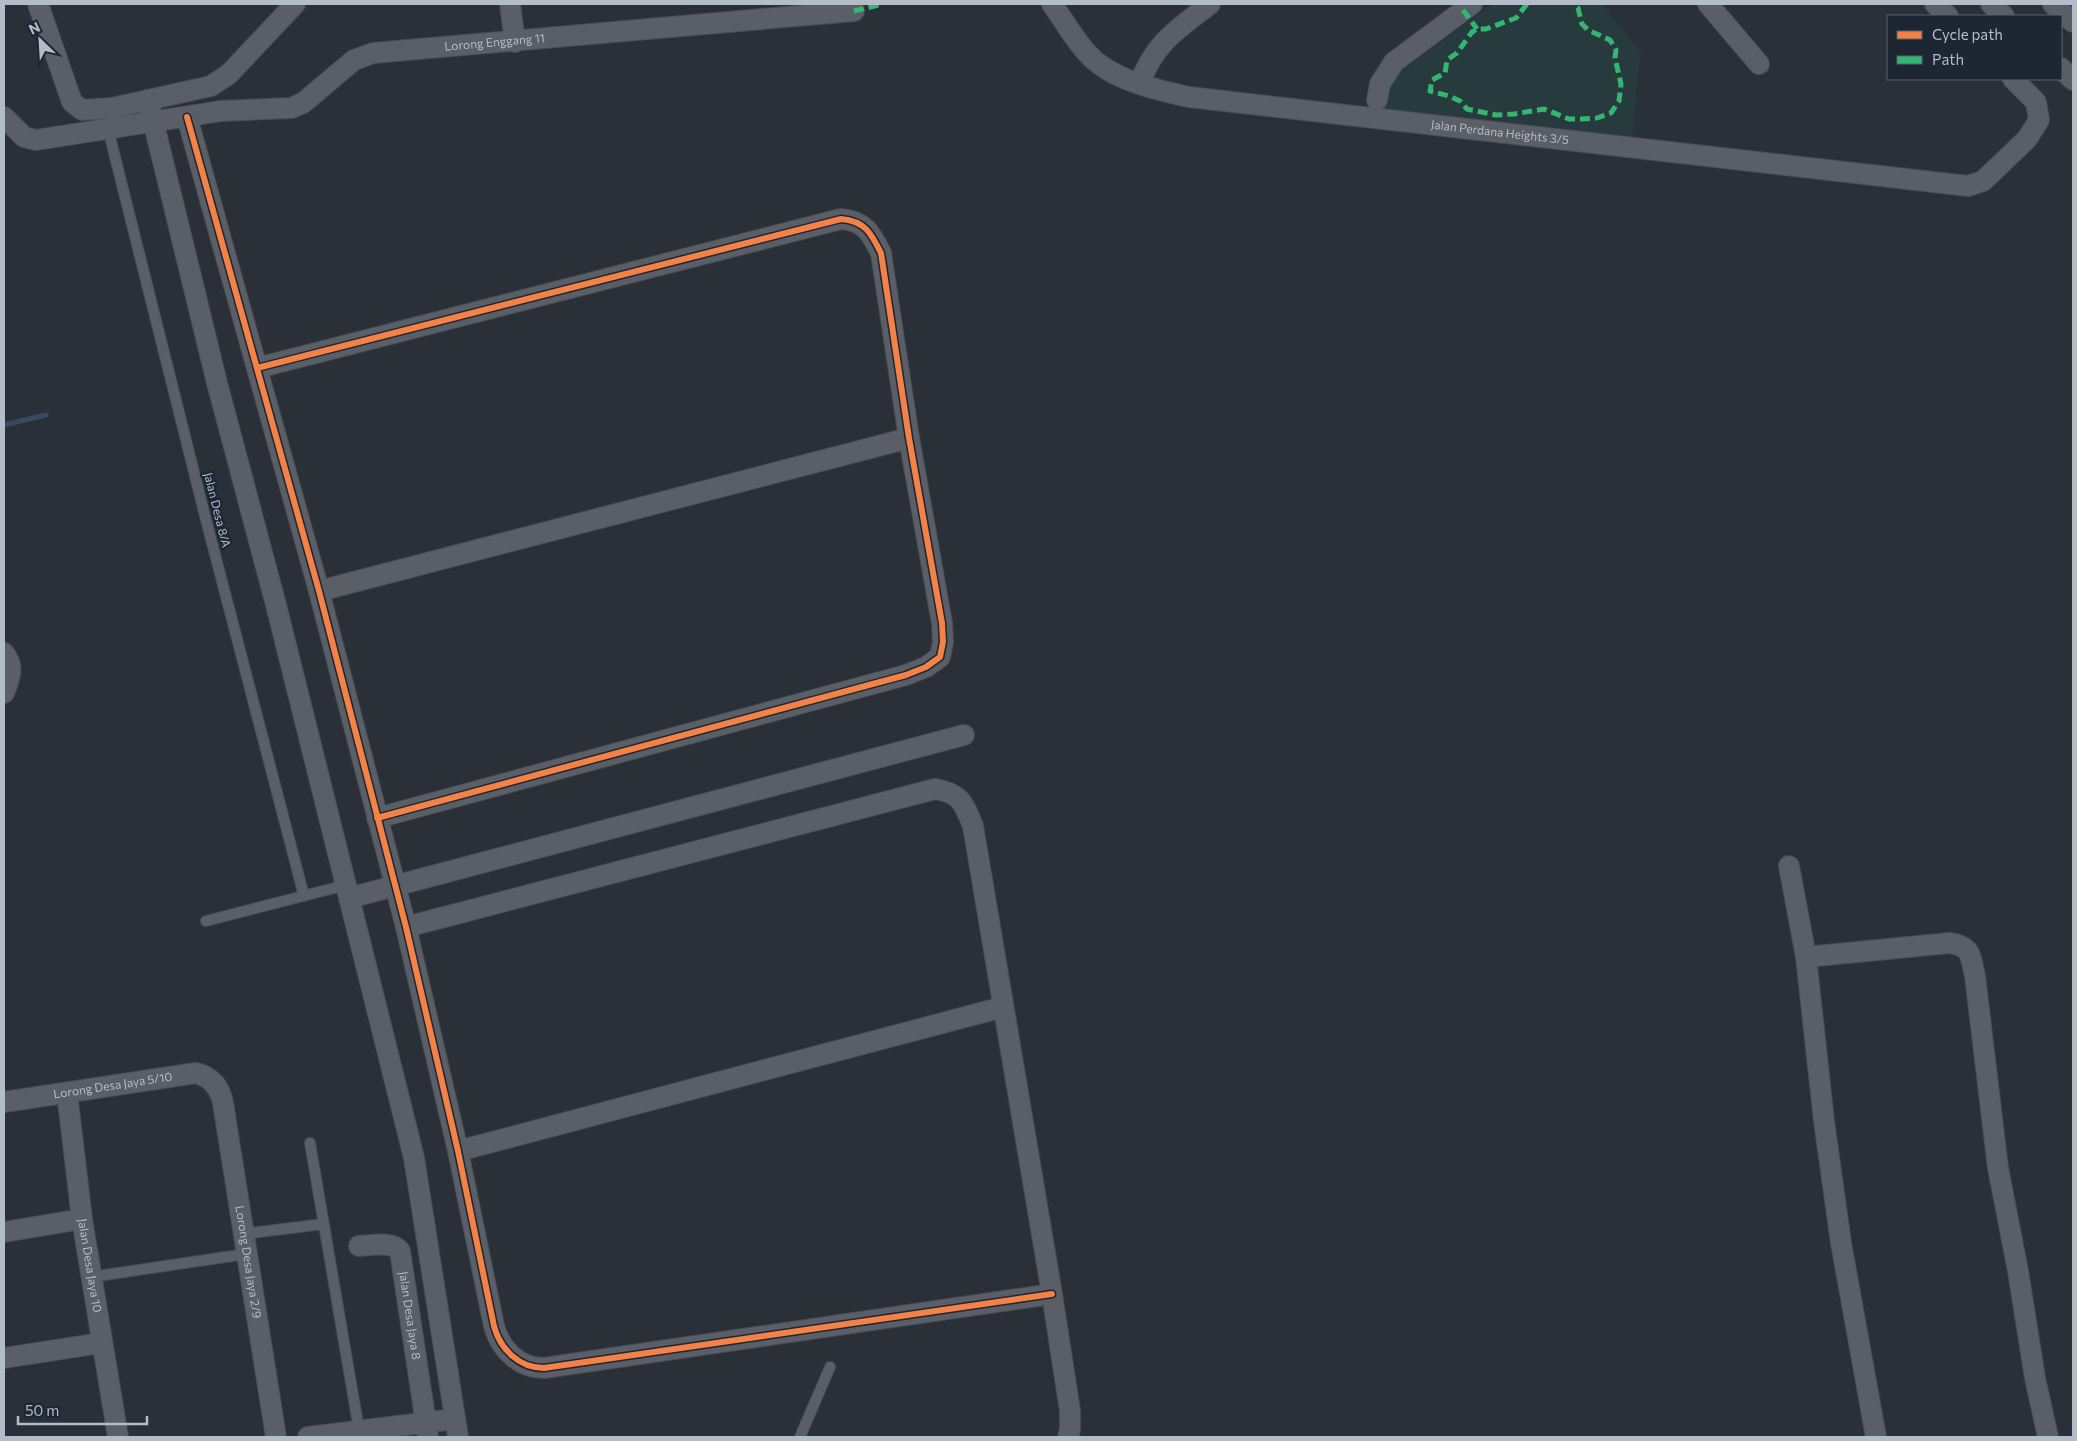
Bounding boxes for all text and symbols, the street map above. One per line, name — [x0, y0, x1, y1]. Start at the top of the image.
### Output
north arrow — [15, 15, 65, 65]
legend — [1887, 15, 2062, 80]
text: N — [26, 18, 43, 38]
text: Cycle path — [1932, 25, 2003, 43]
street label: Lorong Enggang 11 — [444, 30, 545, 53]
text: Path — [1932, 50, 1964, 68]
street label: Jalan Perdana Heights 3/5 — [1430, 117, 1570, 146]
street label: Jalan Desa 8/A — [201, 471, 234, 549]
street label: Lorong Desa Jaya 5/10 — [52, 1069, 173, 1100]
street label: Lorong Desa Jaya 2/9 — [233, 1204, 265, 1319]
street label: Jalan Desa Jaya 10 — [75, 1217, 105, 1313]
street label: Jalan Desa Jaya 8 — [396, 1270, 424, 1360]
scale bar — [18, 1394, 146, 1426]
text: 50 m — [25, 1401, 59, 1419]

